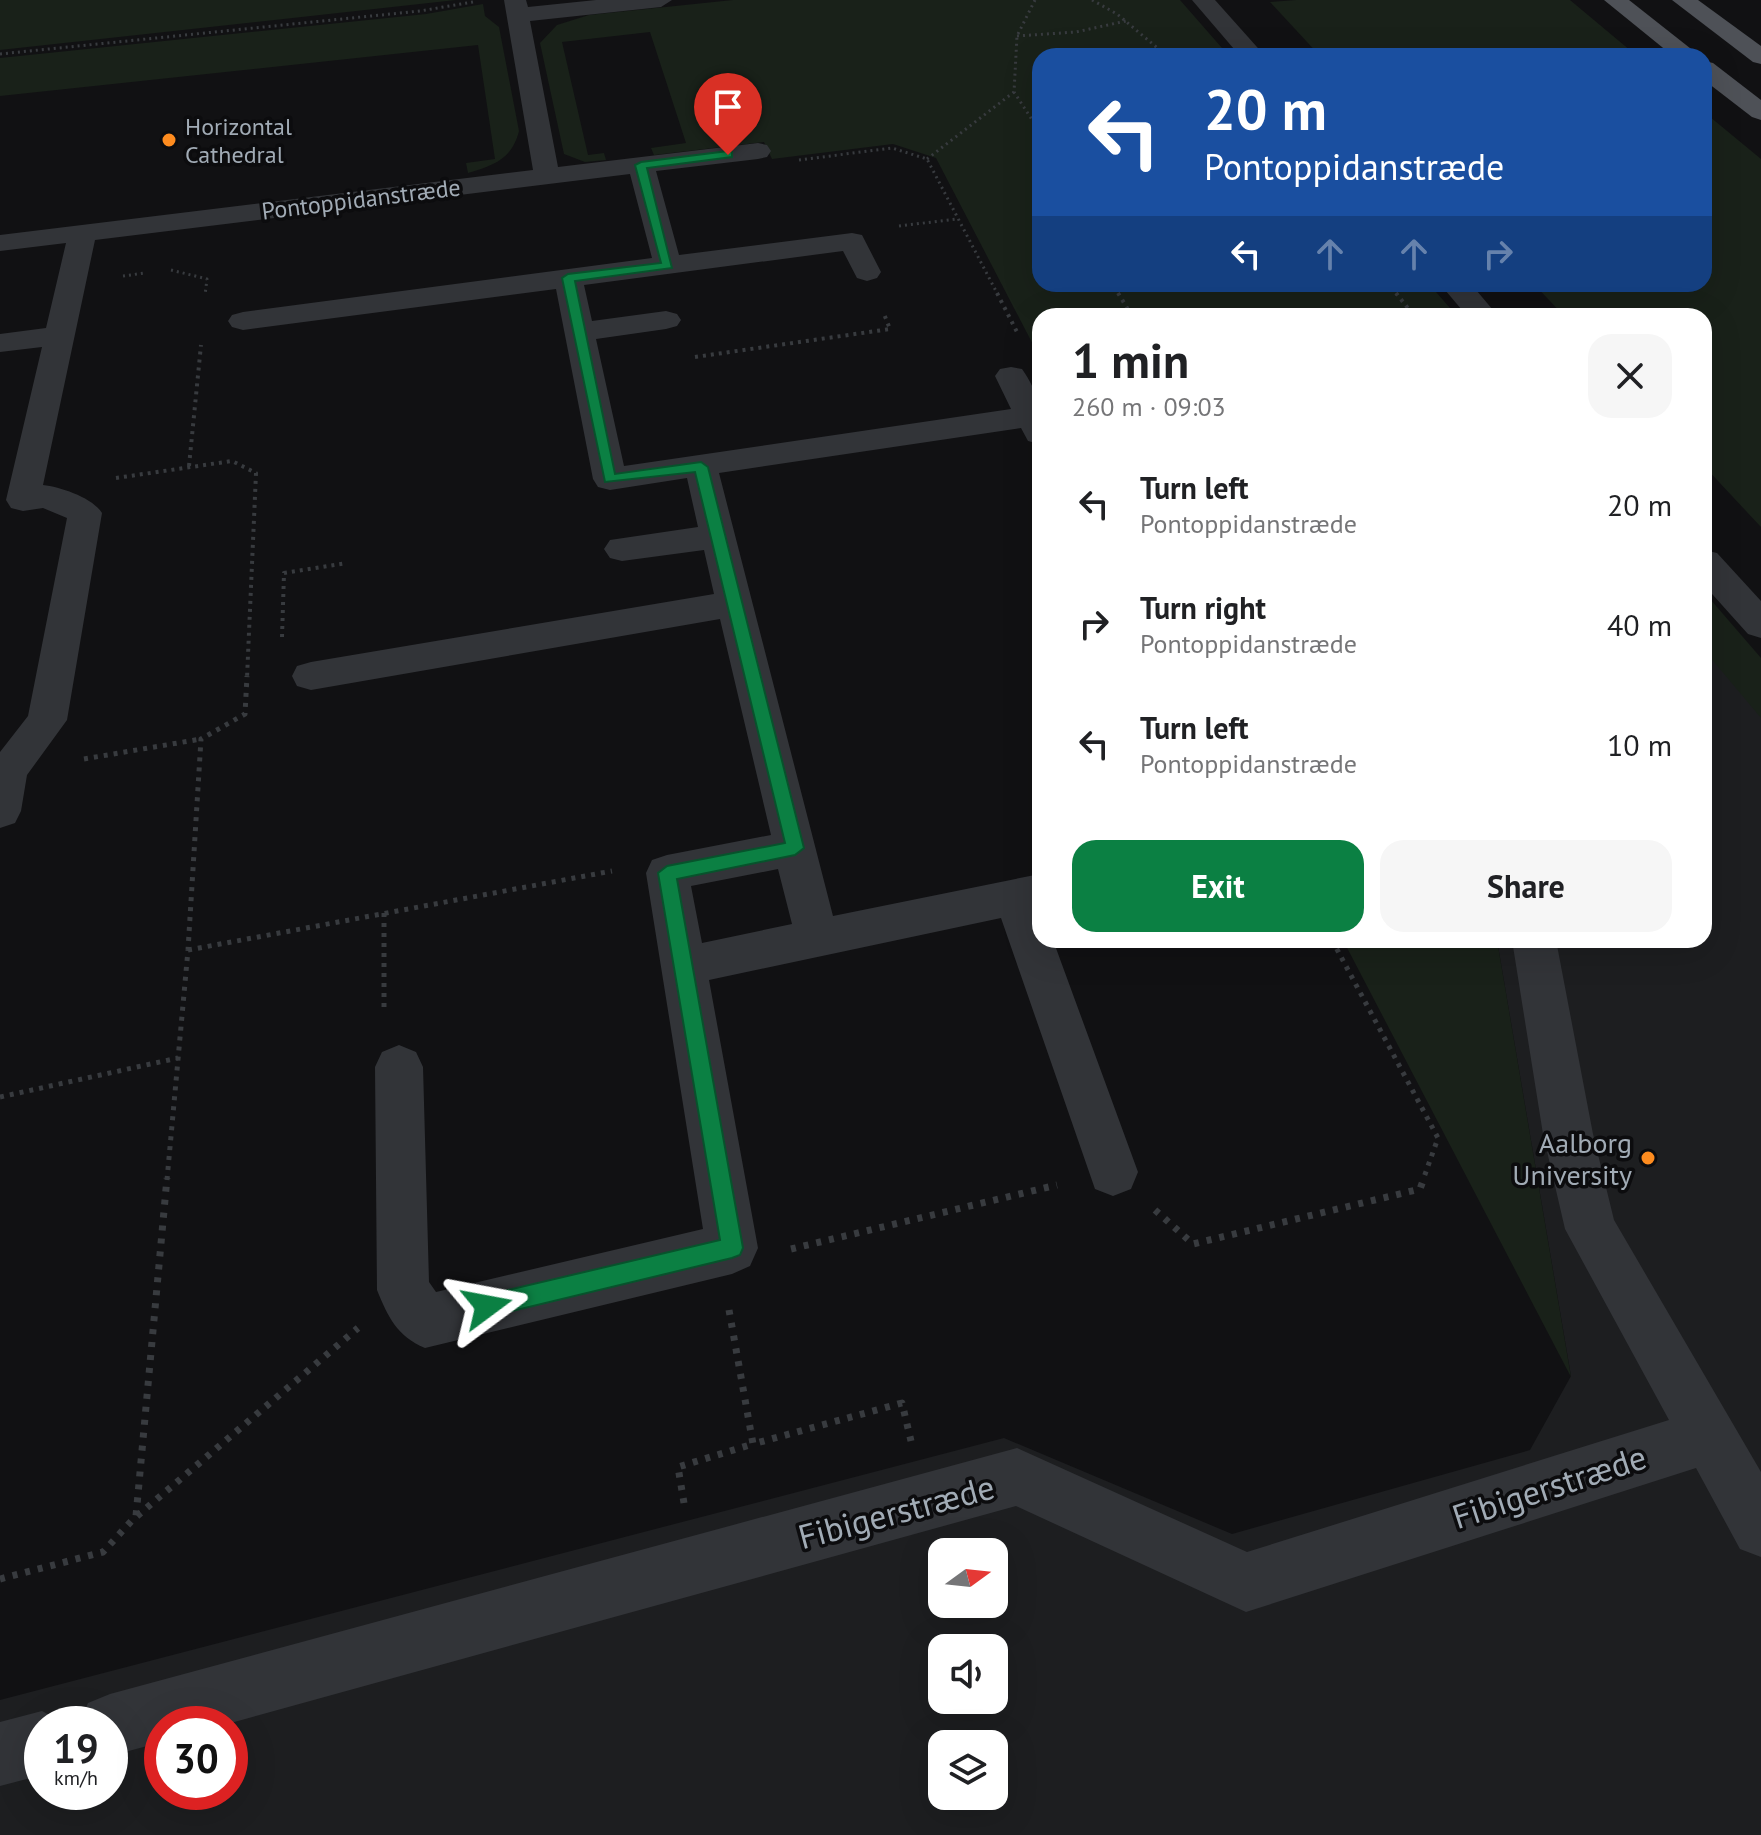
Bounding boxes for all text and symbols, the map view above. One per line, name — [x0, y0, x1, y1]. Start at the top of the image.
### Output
pin — [694, 73, 762, 155]
text: 20 m — [1204, 73, 1327, 145]
icon: left — [1072, 80, 1176, 184]
icon: arrive — [706, 85, 750, 129]
place label: Horizontal Cathedral — [185, 111, 292, 170]
marker: Horizontal Cathedral — [160, 131, 178, 149]
text: Pontoppidanstræde — [1204, 143, 1504, 190]
street label: Pontoppidanstræde — [260, 171, 462, 227]
icon: left — [1224, 232, 1268, 276]
icon: ahead — [1308, 232, 1352, 276]
icon: ahead — [1392, 232, 1436, 276]
icon: right — [1476, 232, 1520, 276]
text: 1 min — [1072, 329, 1189, 391]
button: close — [1588, 334, 1672, 418]
text: 260 m · 09:03 — [1072, 390, 1226, 423]
text: Turn left — [1140, 468, 1248, 507]
icon: left — [1072, 482, 1116, 526]
text: 20 m — [1607, 485, 1672, 524]
text: Pontoppidanstræde — [1140, 507, 1357, 540]
text: Turn right — [1140, 588, 1266, 627]
icon: right — [1072, 602, 1116, 646]
text: 40 m — [1607, 605, 1672, 644]
text: Pontoppidanstræde — [1140, 627, 1357, 660]
text: Turn left — [1140, 708, 1248, 747]
icon: left — [1072, 722, 1116, 766]
text: 10 m — [1607, 725, 1672, 764]
text: Pontoppidanstræde — [1140, 747, 1357, 780]
button: Exit — [1072, 840, 1364, 932]
button: Share — [1380, 840, 1672, 932]
place label: Aalborg University — [1512, 1124, 1632, 1193]
marker: Aalborg University — [1639, 1149, 1657, 1167]
position arrow — [445, 1264, 529, 1348]
street label: Fibigerstræde — [1446, 1434, 1652, 1538]
street label: Fibigerstræde — [793, 1464, 999, 1558]
north arrow — [928, 1538, 1008, 1618]
map controls — [928, 1538, 1008, 1810]
button: sound — [928, 1634, 1008, 1714]
speed limit sign: 30 — [144, 1706, 248, 1810]
text: 19 — [53, 1722, 99, 1774]
button: layers — [928, 1730, 1008, 1810]
text: km/h — [54, 1765, 98, 1791]

